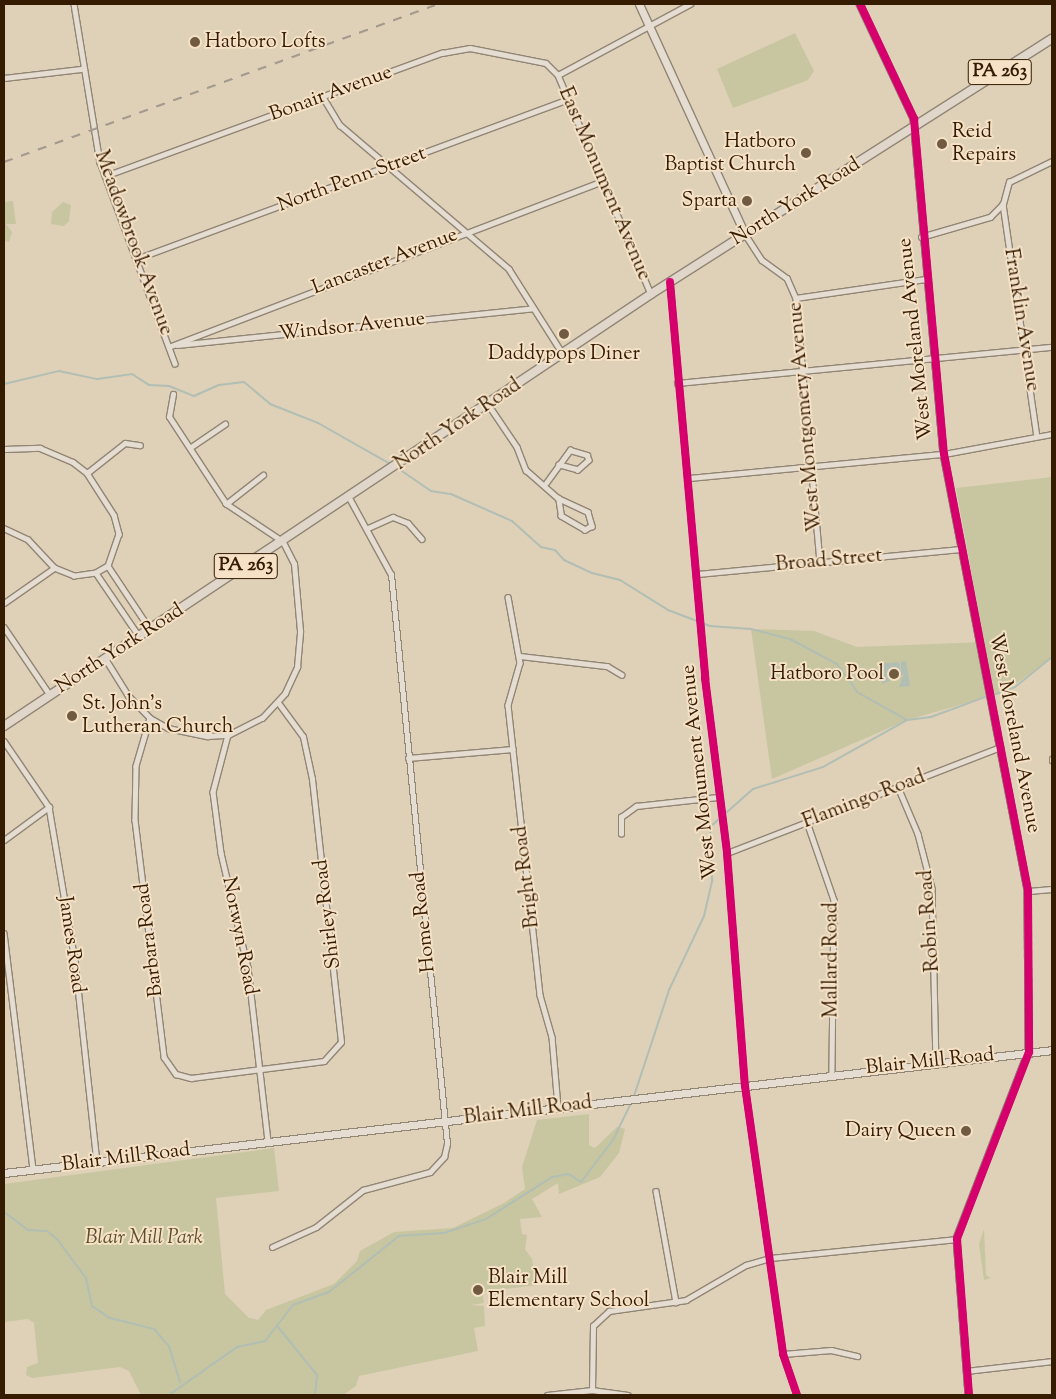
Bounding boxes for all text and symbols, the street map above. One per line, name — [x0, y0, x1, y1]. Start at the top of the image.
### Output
place label: Hatboro Lofts — [205, 30, 326, 54]
marker: Hatboro Lofts — [189, 36, 201, 48]
road number: PA 263 — [968, 56, 1032, 88]
street label: Bonair Avenue — [266, 61, 396, 127]
street label: East Monument Avenue — [552, 84, 656, 284]
place label: Reid Repairs — [952, 120, 1016, 167]
place label: Hatboro Baptist Church — [665, 130, 796, 177]
marker: Reid Repairs — [936, 138, 948, 150]
street label: North Penn Street — [274, 142, 430, 218]
street label: Meadowbrook Avenue — [88, 147, 178, 339]
marker: Hatboro Baptist Church — [800, 147, 812, 159]
street label: North York Road — [727, 153, 865, 251]
place label: Sparta — [681, 189, 737, 213]
marker: Sparta — [741, 195, 753, 207]
street label: Lancaster Avenue — [309, 223, 461, 301]
street label: West Moreland Avenue — [893, 237, 939, 441]
street label: Franklin Avenue — [998, 247, 1044, 393]
street label: West Montgomery Avenue — [784, 301, 828, 533]
street label: Windsor Avenue — [278, 307, 426, 347]
marker: Daddypops Diner — [558, 328, 570, 340]
place label: Daddypops Diner — [488, 342, 640, 366]
street label: North York Road — [390, 374, 526, 476]
street label: Broad Street — [775, 544, 883, 578]
road number: PA 263 — [214, 550, 278, 582]
street label: North York Road — [52, 599, 188, 699]
street label: West Moreland Avenue — [983, 631, 1045, 835]
place label: Hatboro Pool — [770, 662, 884, 686]
street label: West Monument Avenue — [677, 663, 723, 881]
marker: Hatboro Pool — [888, 668, 900, 680]
place label: St. John's Lutheran Church — [82, 692, 233, 739]
marker: St. John's Lutheran Church — [66, 710, 78, 722]
street label: Flamingo Road — [799, 766, 929, 834]
street label: Bright Road — [509, 824, 545, 930]
street label: Shirley Road — [309, 858, 347, 970]
street label: Robin Road — [914, 869, 946, 973]
street label: Home Road — [407, 870, 441, 974]
street label: Norwyn Road — [216, 875, 262, 997]
street label: Barbara Road — [131, 882, 169, 998]
street label: James Road — [52, 895, 90, 995]
street label: Mallard Road — [820, 902, 844, 1018]
street label: Blair Mill Road — [865, 1043, 995, 1081]
street label: Blair Mill Road — [462, 1091, 594, 1131]
place label: Dairy Queen — [845, 1119, 956, 1143]
marker: Dairy Queen — [960, 1125, 972, 1137]
street label: Blair Mill Road — [60, 1138, 192, 1178]
park label: Blair Mill Park — [85, 1226, 203, 1250]
place label: Blair Mill Elementary School — [488, 1266, 649, 1313]
marker: Blair Mill Elementary School — [472, 1284, 484, 1296]

